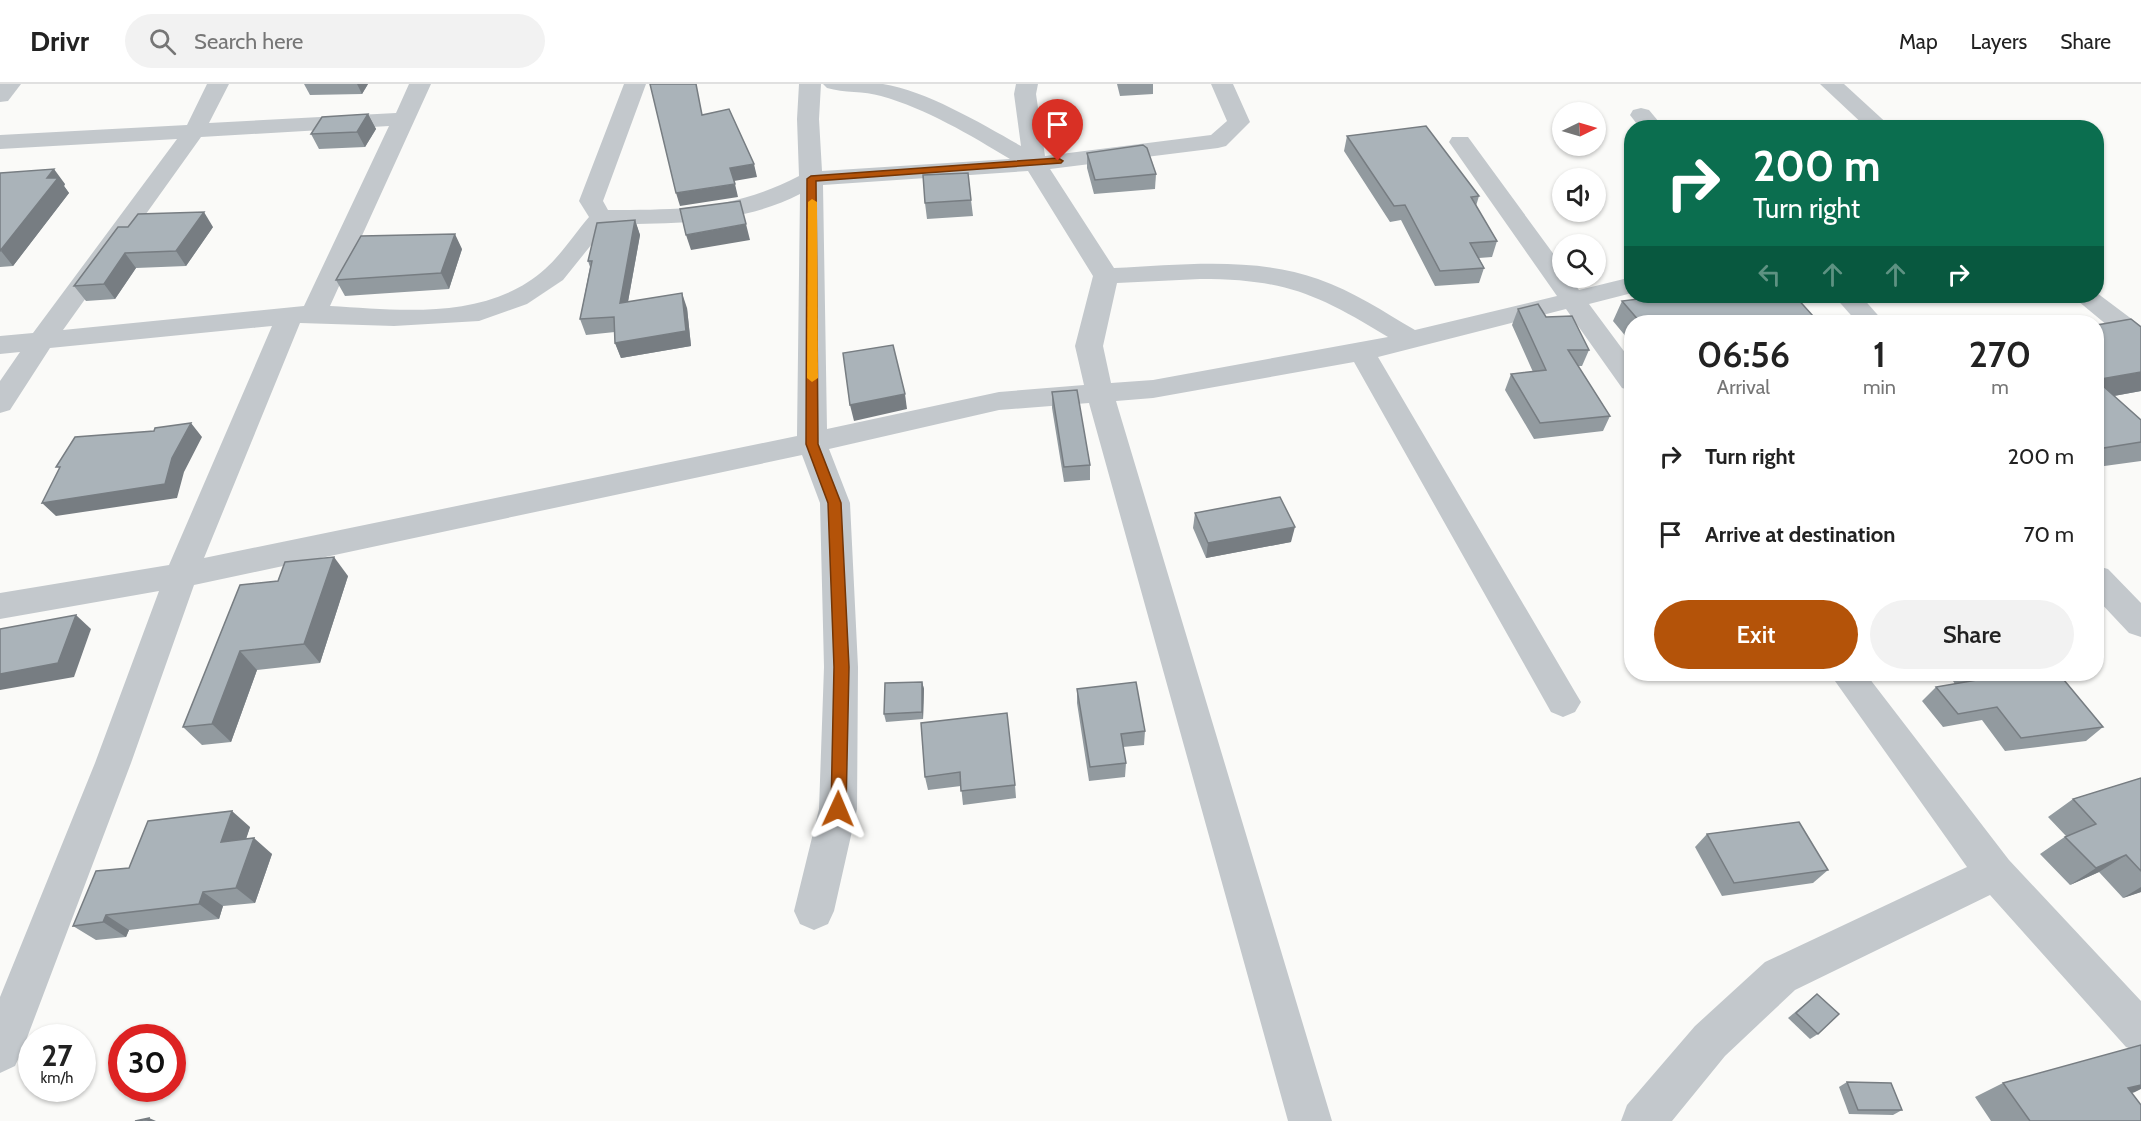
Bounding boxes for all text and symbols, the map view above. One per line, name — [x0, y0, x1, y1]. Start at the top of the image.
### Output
search box — [125, 14, 545, 68]
text: Drivr — [30, 24, 89, 58]
icon: search — [146, 25, 179, 58]
text: Search here — [194, 28, 303, 55]
text: Map — [1899, 29, 1938, 54]
text: Layers — [1971, 29, 2027, 54]
text: Share — [2060, 29, 2111, 54]
pin — [1032, 99, 1083, 161]
north arrow — [1552, 102, 1606, 156]
map controls — [1552, 102, 1606, 288]
icon: arrive — [1041, 108, 1074, 141]
text: 200 m — [1753, 140, 1880, 192]
icon: right — [1654, 144, 1732, 222]
button: sound — [1552, 168, 1606, 222]
text: Turn right — [1753, 192, 1860, 225]
button: search — [1552, 234, 1606, 288]
icon: left — [1753, 258, 1786, 291]
icon: ahead — [1816, 258, 1849, 291]
icon: ahead — [1879, 258, 1912, 291]
icon: right — [1942, 258, 1975, 291]
text: 06:56 — [1697, 332, 1790, 376]
text: 1 — [1873, 332, 1886, 376]
text: 270 — [1969, 332, 2031, 376]
text: Arrival — [1717, 375, 1770, 399]
text: min — [1863, 375, 1896, 399]
text: m — [1991, 375, 2009, 399]
icon: right — [1654, 440, 1687, 473]
text: Turn right — [1705, 443, 1795, 470]
text: 200 m — [2008, 443, 2074, 470]
icon: arrive — [1654, 518, 1687, 551]
text: Arrive at destination — [1705, 521, 1895, 548]
text: 70 m — [2024, 521, 2074, 548]
button: Exit — [1654, 600, 1858, 669]
button: Share — [1870, 600, 2074, 669]
position arrow — [806, 777, 870, 841]
speed limit sign: 30 — [108, 1024, 186, 1102]
text: 27 — [41, 1037, 73, 1074]
text: km/h — [41, 1069, 73, 1087]

